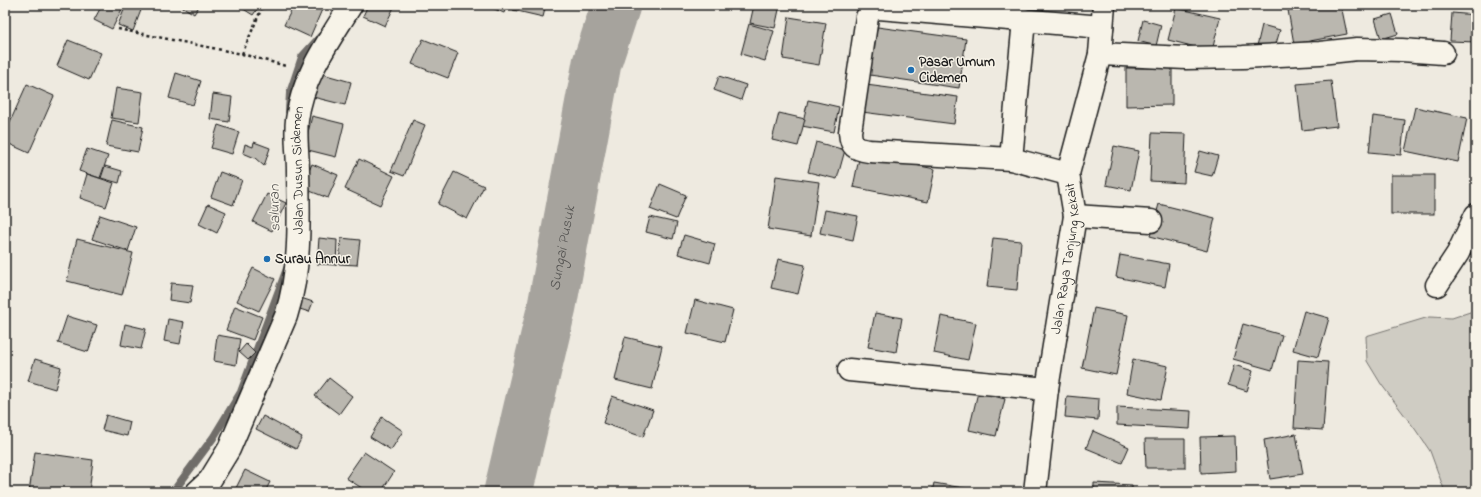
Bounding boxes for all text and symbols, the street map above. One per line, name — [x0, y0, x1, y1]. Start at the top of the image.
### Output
place label: Pasar Umum Cidemen — [919, 52, 995, 89]
marker: Pasar Umum Cidemen — [906, 65, 916, 75]
street label: Jalan Dusun Sidemen — [286, 104, 310, 234]
street label: Jalan Raya Tanjung Kekait — [1046, 181, 1086, 336]
water label: saluran — [264, 184, 286, 232]
water label: Sungai Pusuk — [544, 202, 582, 292]
place label: Surau Annur — [275, 249, 351, 270]
marker: Surau Annur — [262, 254, 272, 264]

